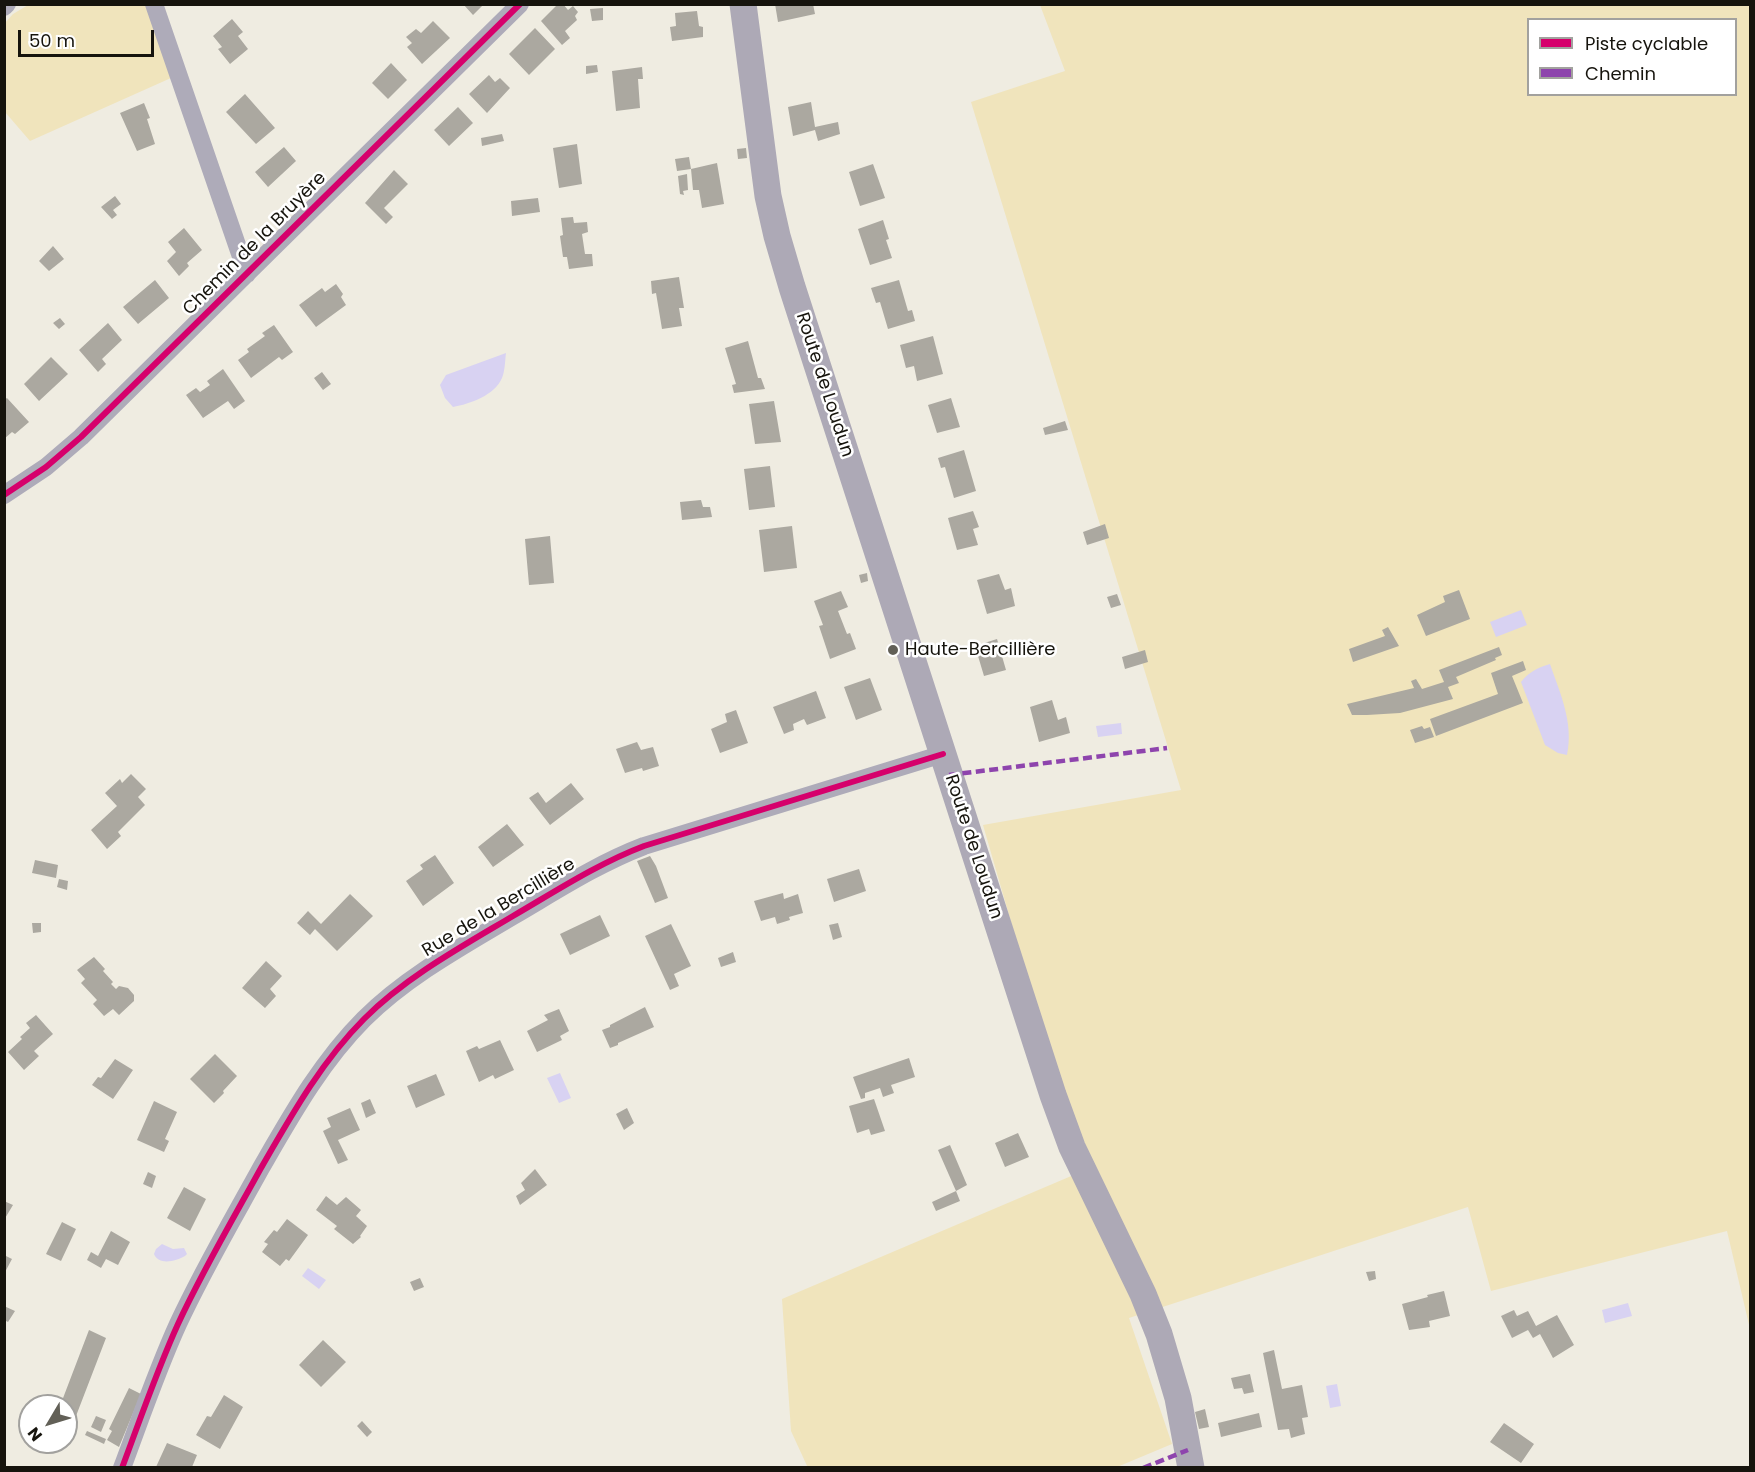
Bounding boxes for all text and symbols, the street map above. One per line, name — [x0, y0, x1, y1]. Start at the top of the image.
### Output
scale bar — [21, 18, 158, 56]
legend — [1527, 18, 1737, 96]
text: 50 m — [29, 28, 75, 53]
text: Piste cyclable — [1585, 31, 1708, 56]
text: Chemin — [1585, 61, 1656, 86]
street label: Chemin de la Bruyère — [179, 168, 331, 320]
street label: Route de Loudun — [790, 310, 858, 460]
place label: Haute-Bercillière — [905, 639, 1055, 661]
marker: Haute-Bercillière — [886, 643, 900, 657]
street label: Route de Loudun — [939, 772, 1007, 922]
street label: Rue de la Bercillière — [419, 854, 579, 962]
north arrow — [18, 1394, 78, 1454]
text: N — [22, 1422, 48, 1446]

